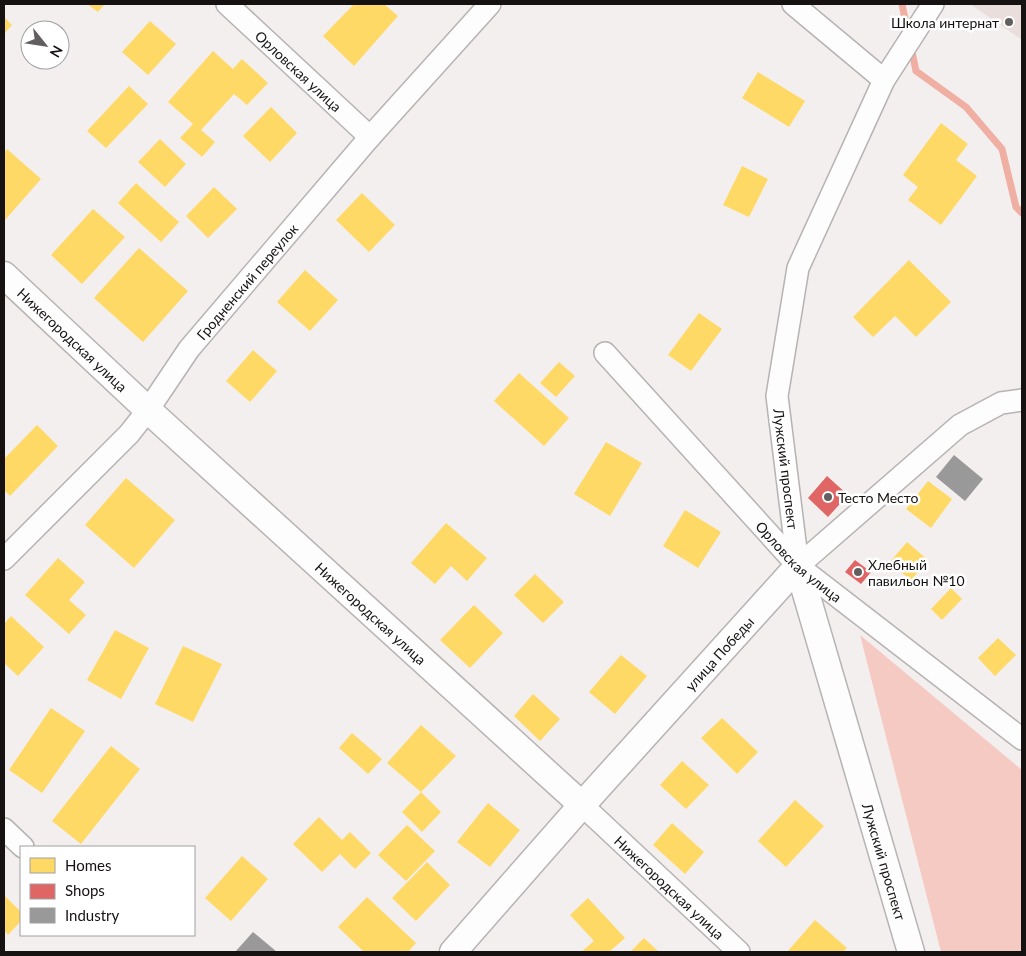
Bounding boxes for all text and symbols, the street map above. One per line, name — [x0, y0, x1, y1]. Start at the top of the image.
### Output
place label: Школа интернат — [891, 14, 999, 31]
marker: Школа интернат — [1003, 16, 1015, 28]
north arrow — [20, 20, 70, 70]
street label: Орловская улица — [252, 27, 345, 115]
text: N — [47, 43, 67, 61]
street label: Гродненский переулок — [193, 219, 302, 343]
street label: Нижегородская улица — [14, 284, 131, 395]
street label: Лужский проспект — [770, 407, 802, 530]
place label: Тесто Место — [838, 489, 919, 506]
marker: Тесто Место — [822, 491, 834, 503]
street label: Орловская улица — [753, 517, 845, 605]
place label: Хлебный павильон №10 — [868, 556, 965, 589]
street label: Нижегородская улица — [312, 558, 430, 668]
marker: Хлебный павильон №10 — [852, 566, 864, 578]
street label: улица Победы — [681, 613, 757, 694]
street label: Лужский проспект — [859, 800, 910, 922]
street label: Нижегородская улица — [611, 832, 728, 942]
legend — [20, 846, 195, 936]
text: Homes — [65, 856, 111, 874]
text: Shops — [65, 881, 105, 899]
text: Industry — [65, 906, 120, 924]

